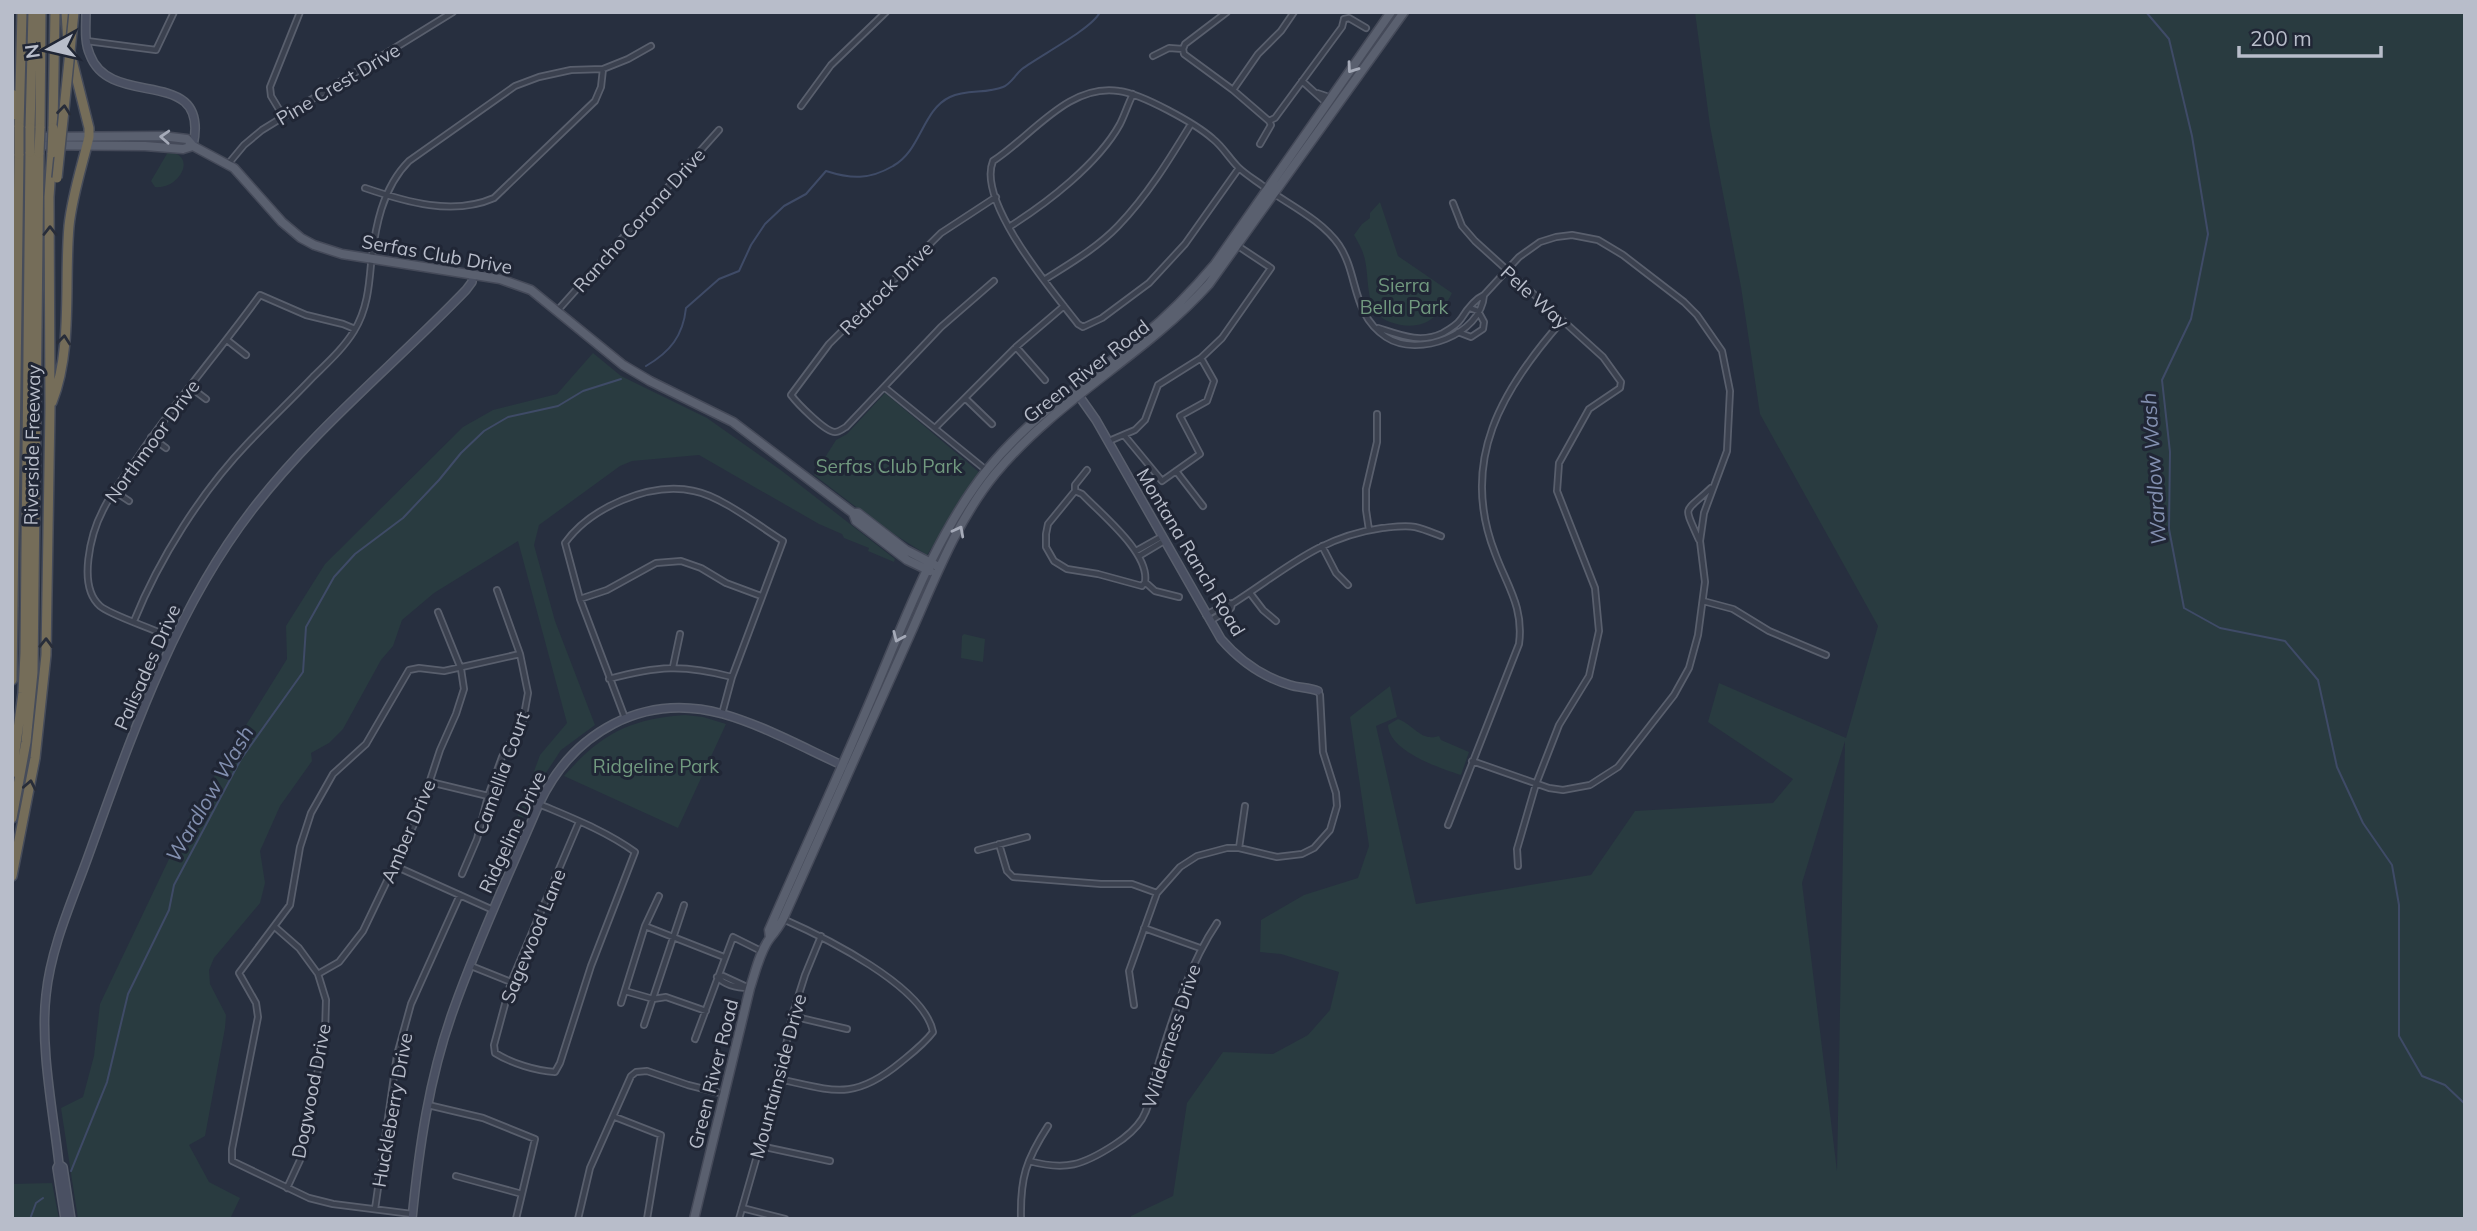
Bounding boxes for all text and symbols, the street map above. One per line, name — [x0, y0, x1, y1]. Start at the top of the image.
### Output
north arrow — [14, 14, 84, 84]
scale bar — [2239, 14, 2381, 58]
text: 200 m — [2250, 25, 2312, 51]
street label: Pine Crest Drive — [272, 38, 404, 130]
text: N — [19, 43, 45, 60]
one-way arrow — [1348, 60, 1360, 73]
one-way arrow — [56, 104, 71, 115]
one-way arrow — [160, 130, 171, 145]
street label: Rancho Corona Drive — [568, 143, 710, 297]
one-way arrow — [42, 225, 57, 236]
street label: Serfas Club Drive — [360, 229, 514, 279]
street label: Redrock Drive — [834, 236, 938, 340]
street label: Pele Way — [1496, 260, 1574, 334]
park label: Sierra Bella Park — [1360, 273, 1449, 319]
street label: Green River Road — [1018, 314, 1154, 428]
one-way arrow — [56, 335, 71, 346]
street label: Riverside Freeway — [19, 364, 45, 526]
street label: Northmoor Drive — [99, 375, 205, 507]
water label: Wardlow Wash — [2135, 392, 2171, 546]
park label: Serfas Club Park — [816, 454, 962, 478]
street label: Montana Ranch Road — [1131, 464, 1251, 640]
one-way arrow — [950, 526, 964, 539]
street label: Palisades Drive — [109, 600, 185, 734]
one-way arrow — [892, 630, 906, 642]
one-way arrow — [38, 637, 54, 648]
street label: Camellia Court — [468, 708, 534, 838]
water label: Wardlow Wash — [160, 721, 259, 866]
park label: Ridgeline Park — [593, 754, 719, 778]
street label: Ridgeline Drive — [473, 767, 551, 897]
street label: Amber Drive — [375, 776, 441, 886]
one-way arrow — [22, 779, 37, 791]
street label: Sagewood Lane — [495, 865, 571, 1007]
street label: Wilderness Drive — [1136, 961, 1206, 1111]
street label: Mountainside Drive — [744, 991, 812, 1161]
street label: Green River Road — [683, 996, 743, 1152]
street label: Dogwood Drive — [286, 1022, 336, 1160]
street label: Huckleberry Drive — [367, 1031, 417, 1189]

